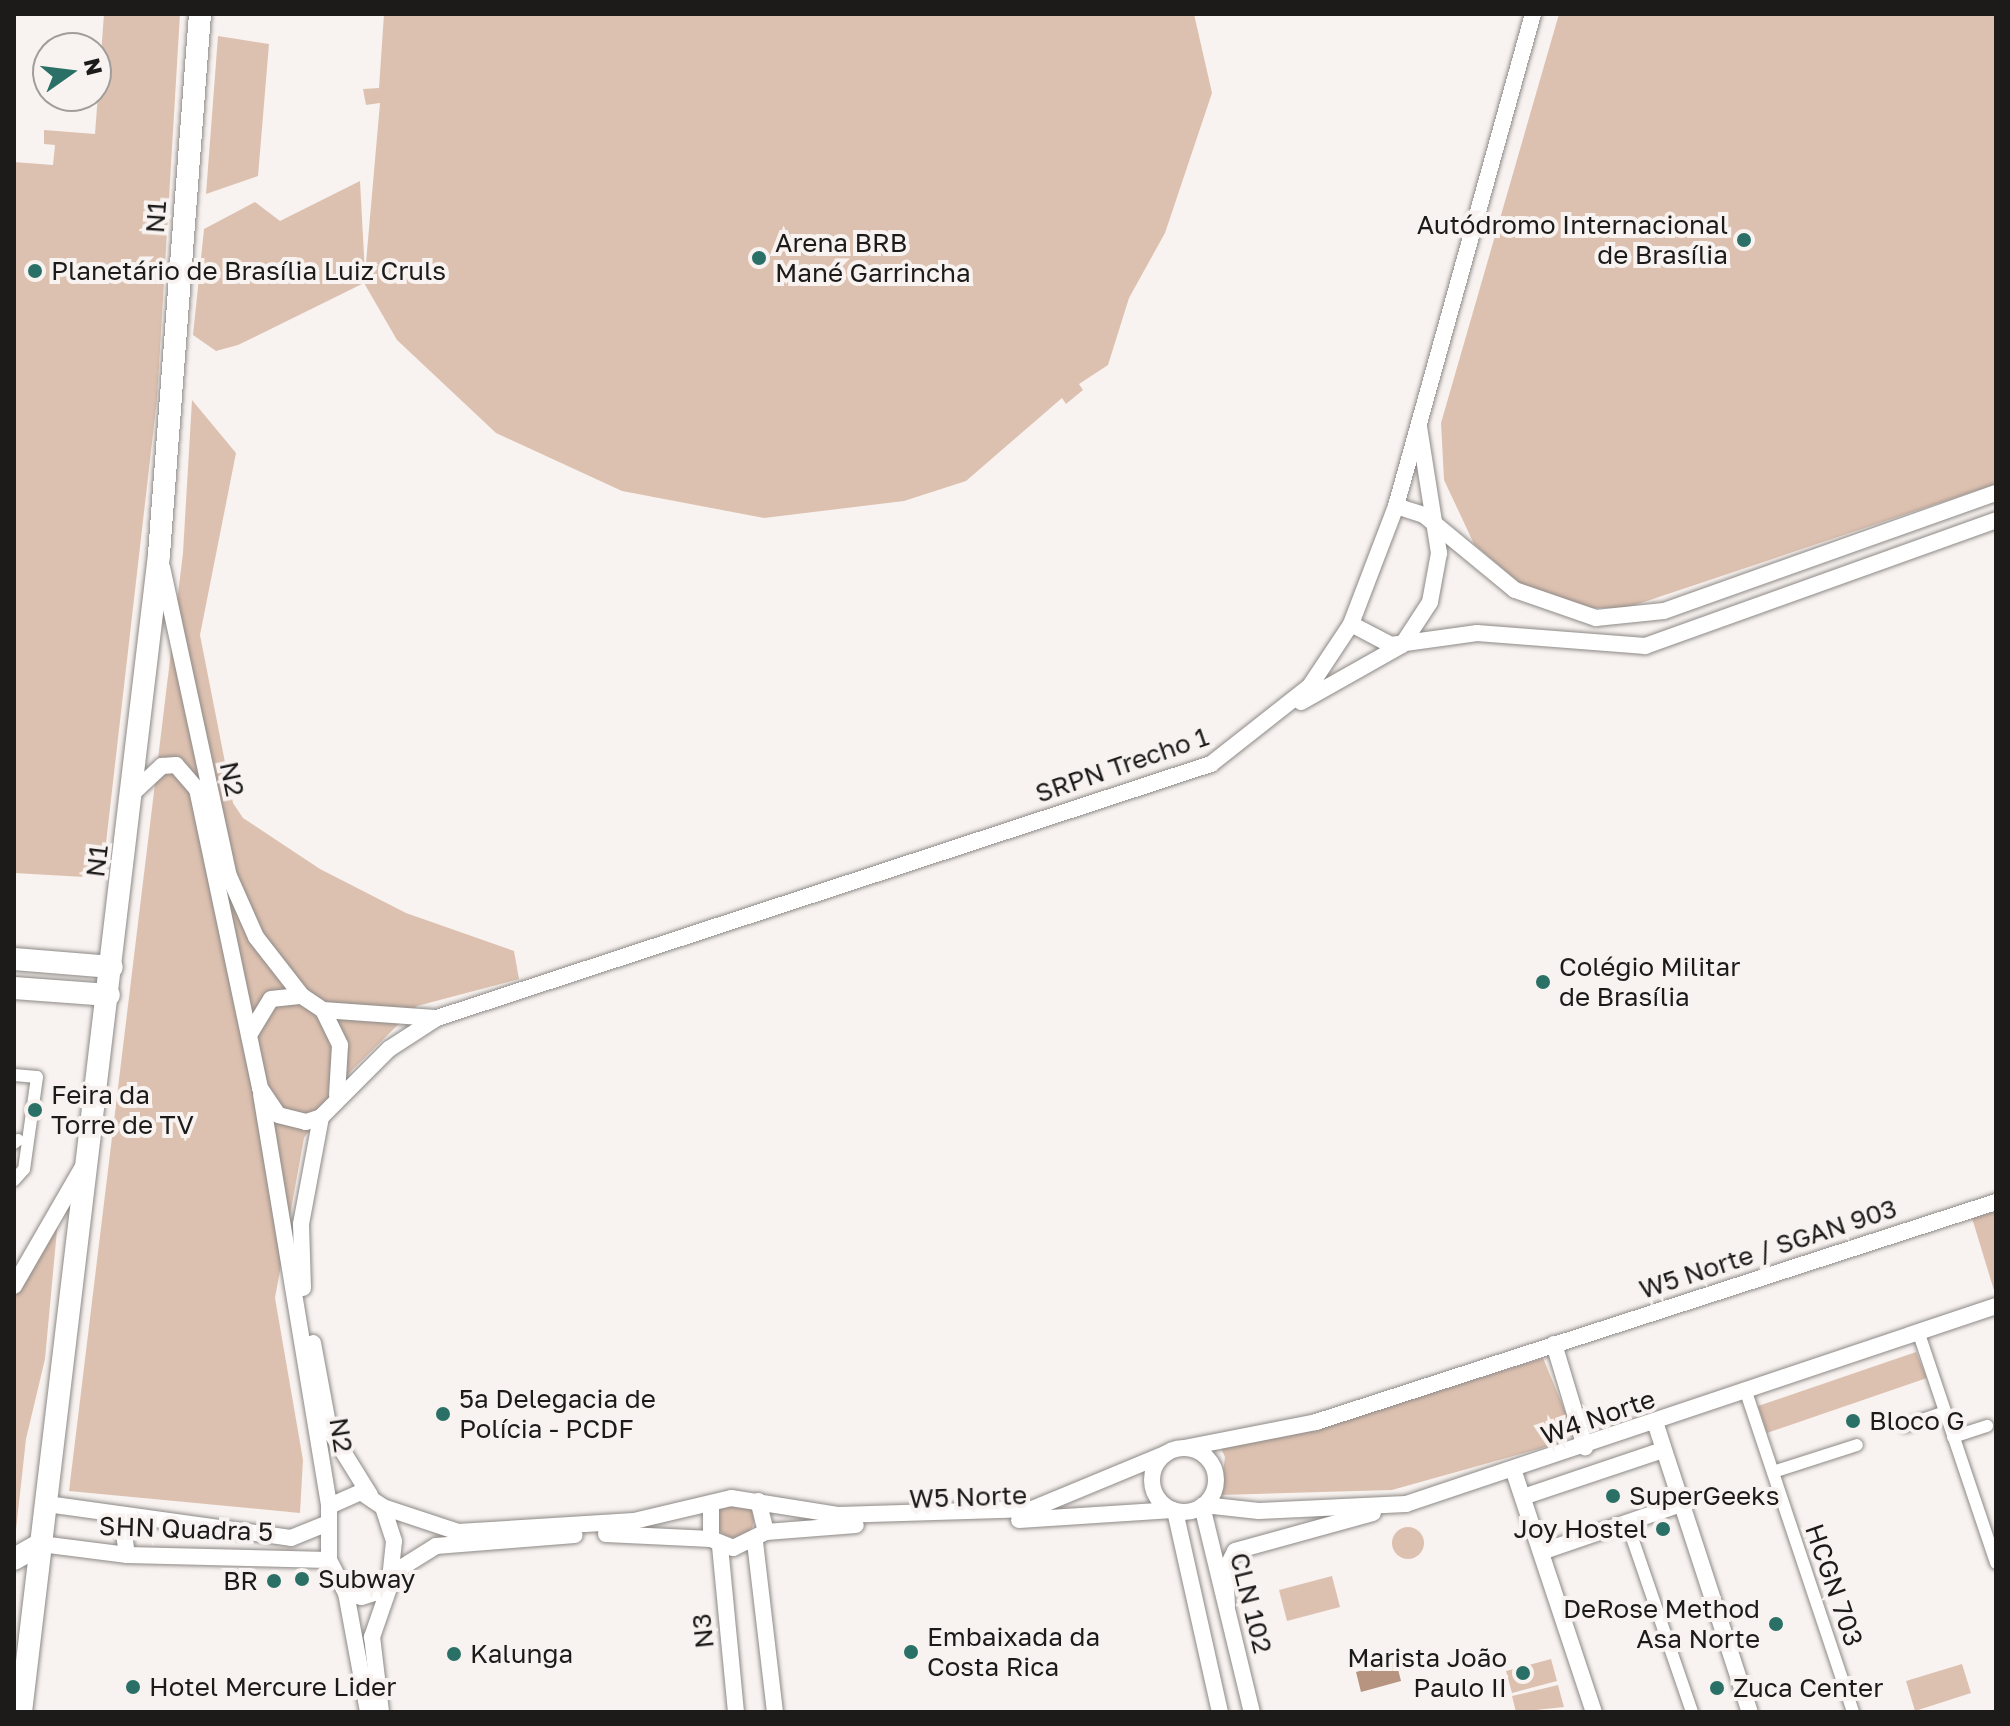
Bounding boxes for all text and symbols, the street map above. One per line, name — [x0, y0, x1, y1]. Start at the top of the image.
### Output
north arrow — [32, 32, 112, 112]
text: N — [79, 55, 109, 78]
street label: N1 — [139, 200, 173, 234]
place label: Autódromo Internacional de Brasília — [1417, 209, 1728, 270]
place label: Arena BRB Mané Garrincha — [775, 227, 971, 288]
marker: Autódromo Internacional de Brasília — [1735, 231, 1753, 249]
marker: Arena BRB Mané Garrincha — [750, 249, 768, 267]
place label: Planetário de Brasília Luiz Cruls — [51, 255, 446, 287]
marker: Planetário de Brasília Luiz Cruls — [26, 262, 44, 280]
street label: SRPN Trecho 1 — [1031, 721, 1213, 809]
street label: N2 — [213, 759, 251, 799]
street label: N1 — [80, 843, 114, 879]
place label: Colégio Militar de Brasília — [1559, 951, 1740, 1012]
marker: Colégio Militar de Brasília — [1534, 973, 1552, 991]
place label: Feira da Torre de TV — [51, 1079, 194, 1140]
marker: Feira da Torre de TV — [26, 1101, 44, 1119]
street label: W5 Norte / SGAN 903 — [1635, 1193, 1901, 1305]
place label: 5ª Delegacia de Polícia - PCDF — [459, 1383, 656, 1444]
street label: W4 Norte — [1537, 1383, 1659, 1451]
marker: 5ª Delegacia de Polícia - PCDF — [434, 1405, 452, 1423]
place label: Bloco G — [1869, 1405, 1965, 1437]
marker: Bloco G — [1844, 1412, 1862, 1430]
street label: N2 — [323, 1415, 359, 1455]
street label: W5 Norte — [908, 1479, 1028, 1515]
place label: SuperGeeks — [1629, 1480, 1780, 1512]
marker: SuperGeeks — [1604, 1487, 1622, 1505]
street label: SHN Quadra 5 — [98, 1510, 274, 1548]
place label: Joy Hostel — [1513, 1513, 1647, 1545]
marker: Joy Hostel — [1654, 1520, 1672, 1538]
street label: HCGN 703 — [1799, 1520, 1869, 1650]
street label: CLN 102 — [1223, 1549, 1279, 1657]
place label: Subway — [318, 1563, 415, 1595]
place label: BR — [223, 1565, 258, 1597]
marker: Subway — [293, 1570, 311, 1588]
marker: BR — [265, 1572, 283, 1590]
place label: DeRose Method Asa Norte — [1563, 1593, 1760, 1654]
street label: N3 — [686, 1612, 720, 1650]
marker: DeRose Method Asa Norte — [1767, 1615, 1785, 1633]
place label: Embaixada da Costa Rica — [927, 1621, 1100, 1682]
place label: Kalunga — [470, 1638, 573, 1670]
place label: Marista João Paulo II — [1347, 1642, 1507, 1704]
marker: Embaixada da Costa Rica — [902, 1643, 920, 1661]
marker: Kalunga — [445, 1645, 463, 1663]
marker: Marista João Paulo II — [1514, 1664, 1532, 1682]
place label: Hotel Mercure Lider — [149, 1671, 396, 1703]
place label: Zuca Center — [1733, 1672, 1883, 1704]
marker: Hotel Mercure Lider — [124, 1678, 142, 1696]
marker: Zuca Center — [1708, 1679, 1726, 1697]

